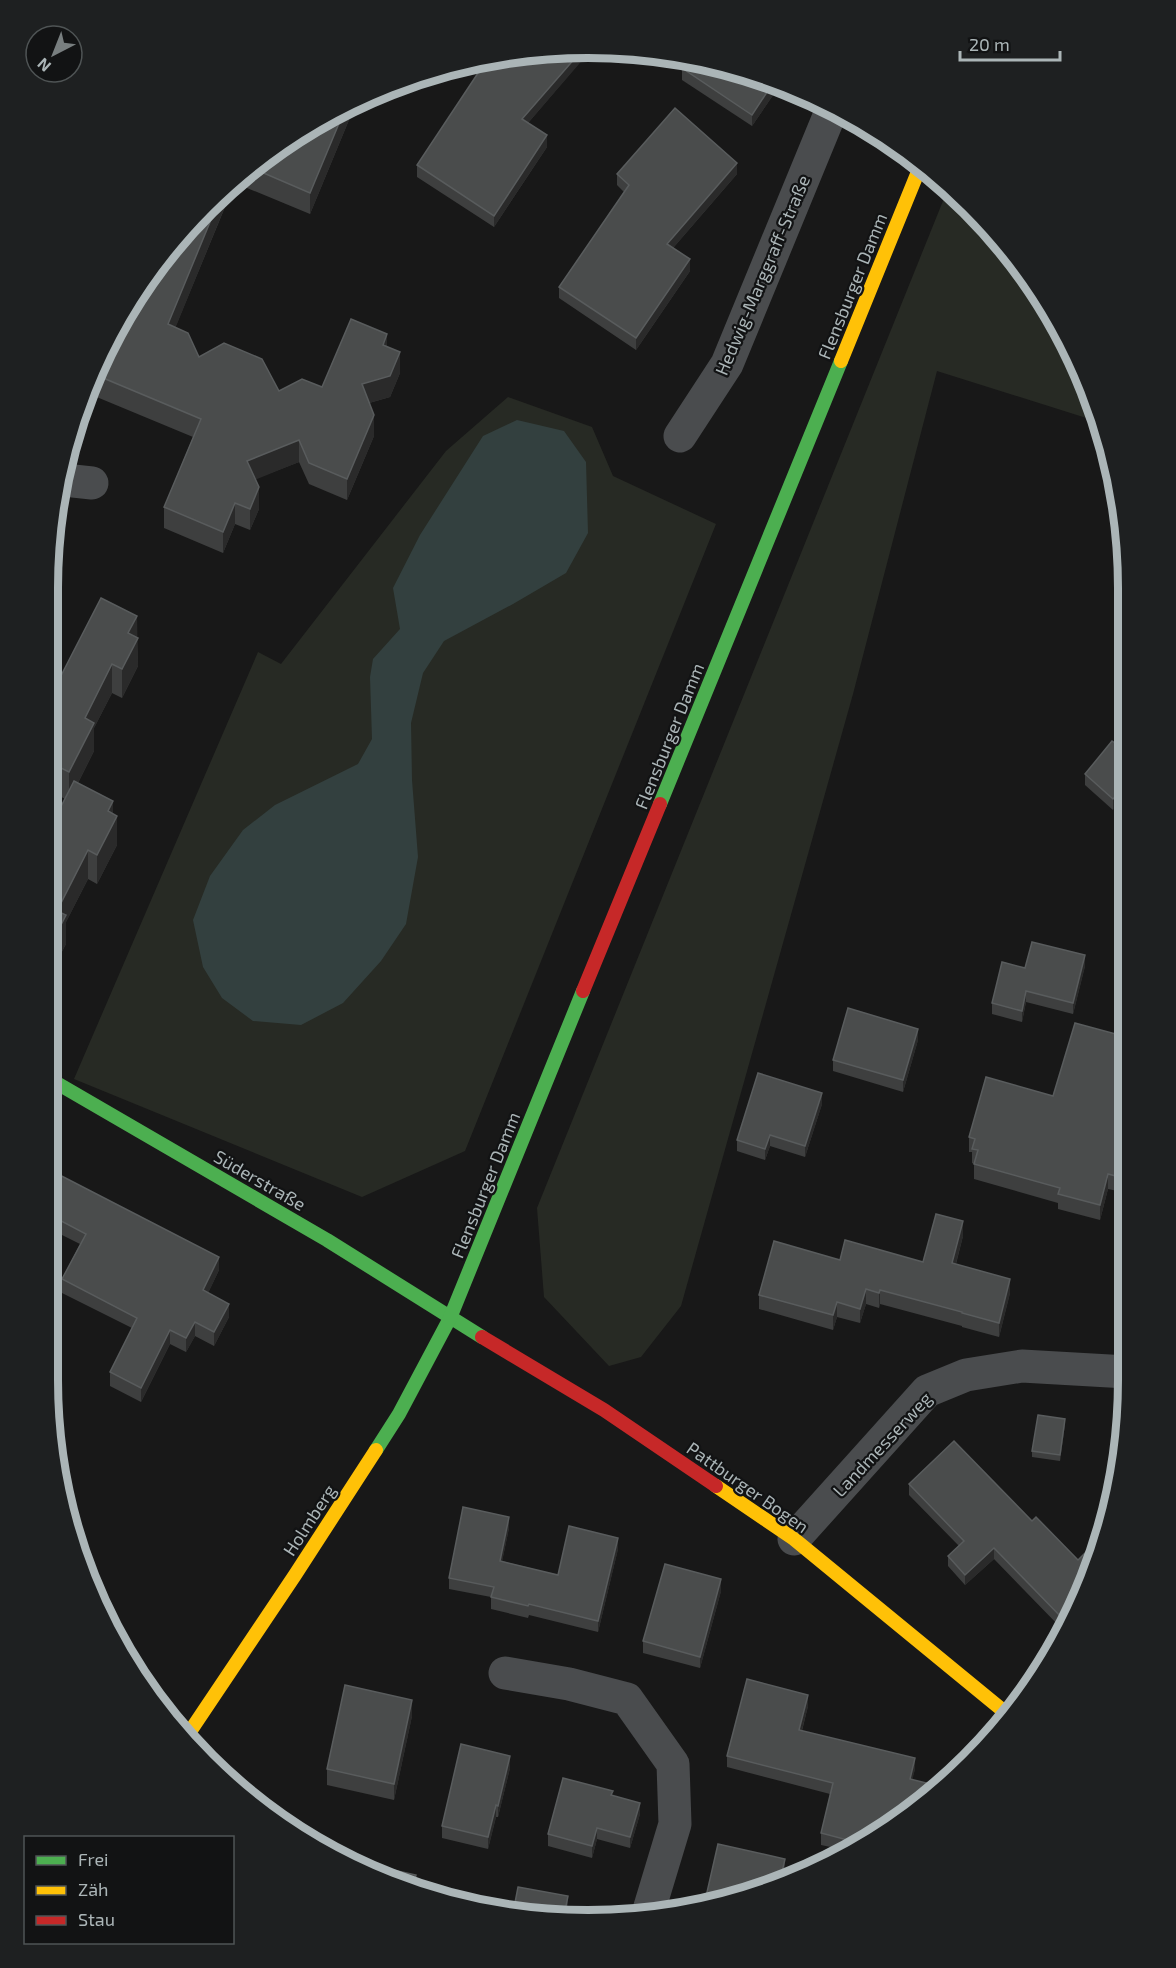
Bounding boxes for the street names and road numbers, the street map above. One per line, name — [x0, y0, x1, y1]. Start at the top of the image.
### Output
street label: Hedwig-Marggraff-Straße — [710, 172, 814, 378]
street label: Flensburger Damm — [813, 210, 891, 362]
street label: Flensburger Damm — [630, 660, 708, 812]
street label: Flensburger Damm — [446, 1109, 524, 1261]
street label: Süderstraße — [210, 1145, 310, 1215]
street label: Landmesserweg — [828, 1387, 936, 1501]
street label: Pattburger Bogen — [683, 1437, 813, 1537]
street label: Holmberg — [278, 1480, 340, 1560]

